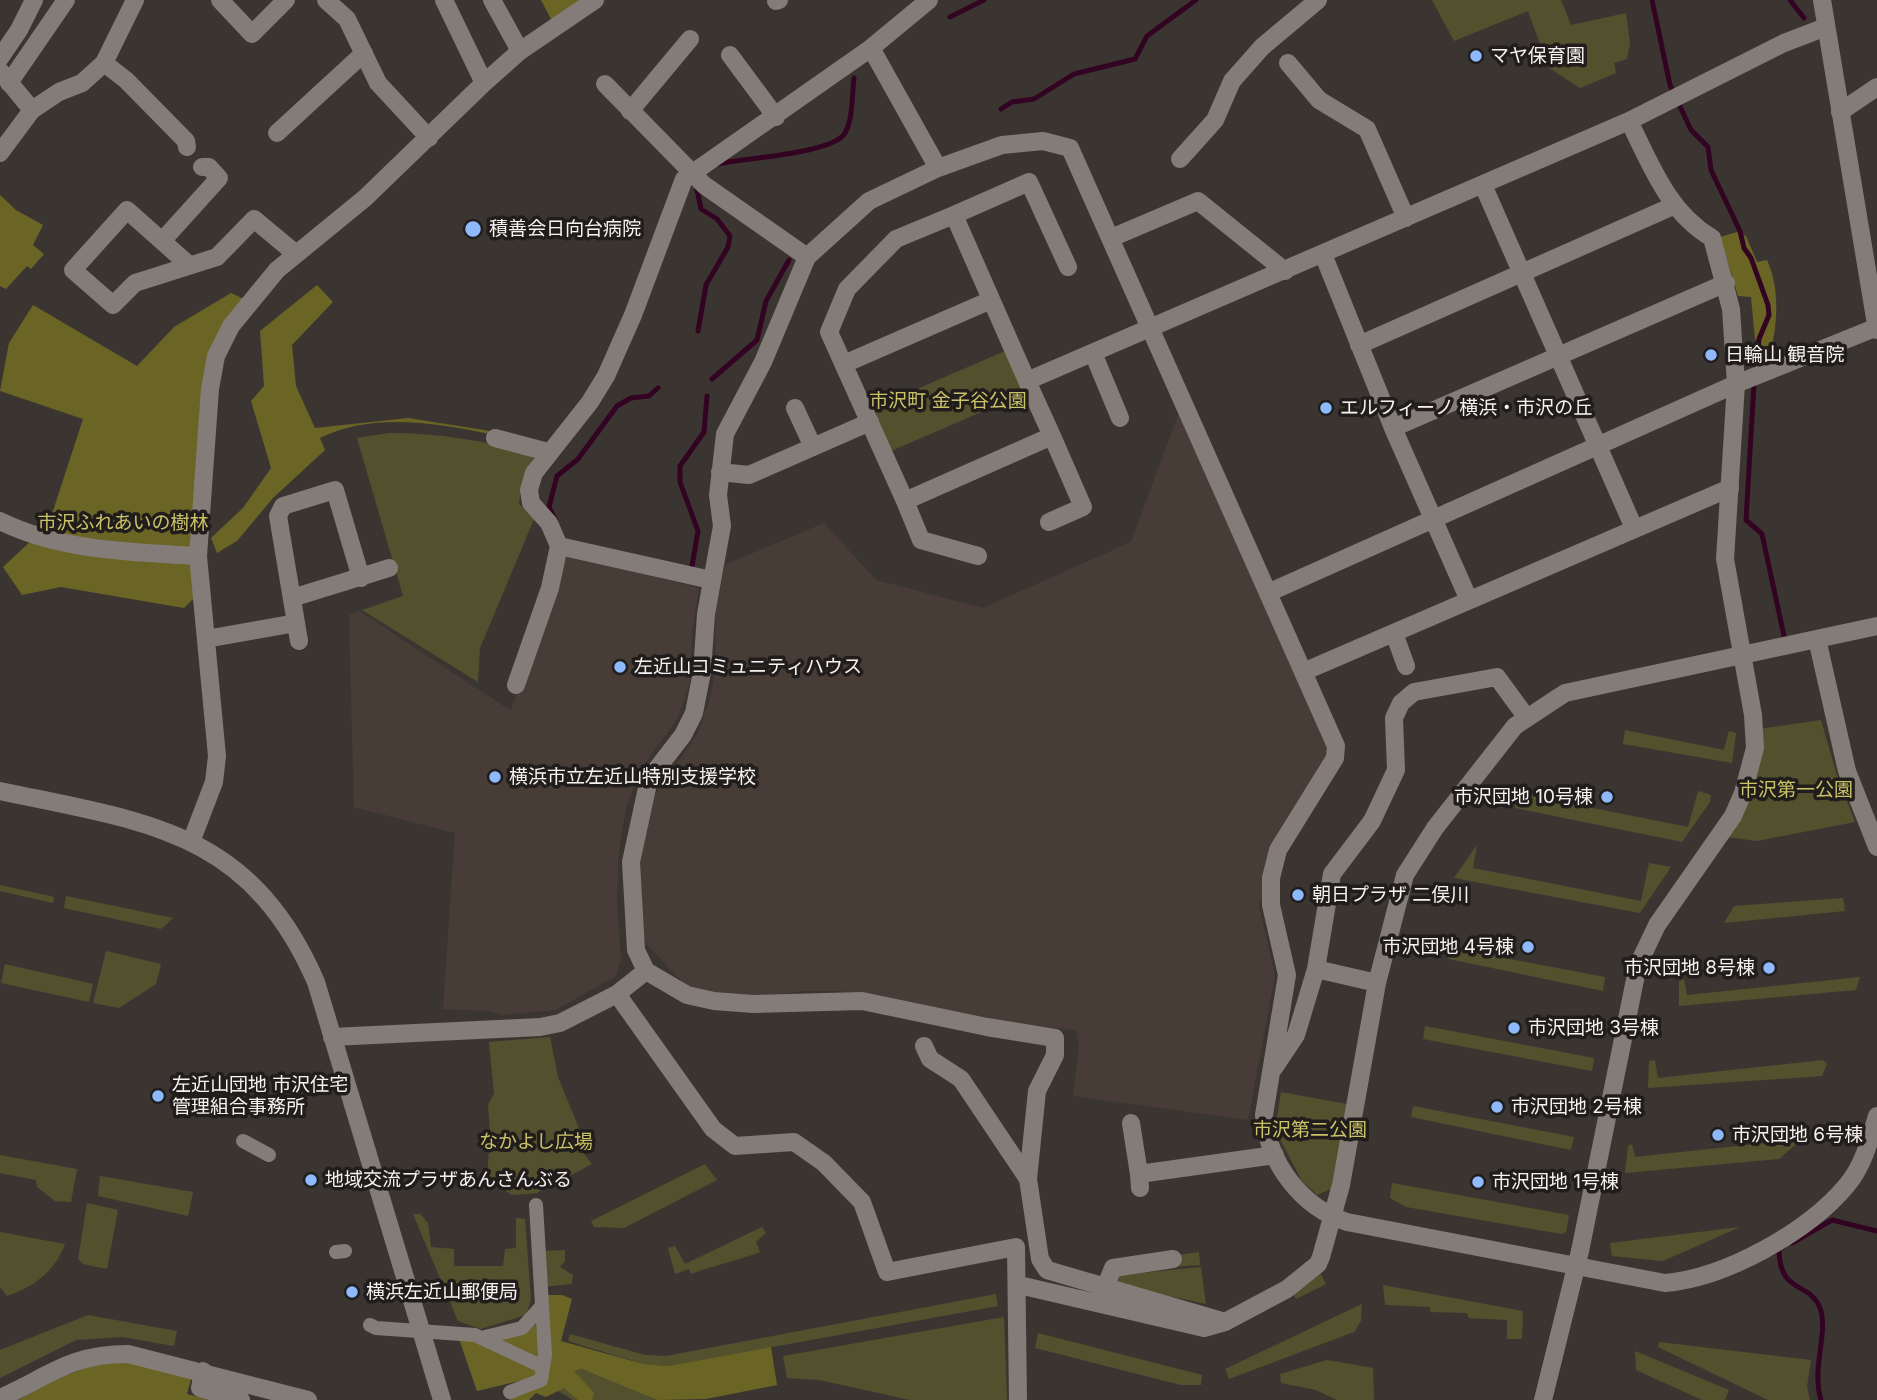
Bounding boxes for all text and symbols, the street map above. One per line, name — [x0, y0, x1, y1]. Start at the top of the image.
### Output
place label: マヤ保育園 — [1490, 45, 1585, 67]
marker: マヤ保育園 — [1468, 48, 1484, 64]
place label: 積善会日向台病院 — [489, 218, 641, 240]
marker: 積善会日向台病院 — [463, 219, 483, 239]
place label: 日輪山 観音院 — [1725, 344, 1844, 366]
marker: 日輪山 観音院 — [1703, 347, 1719, 363]
park label: 市沢町 金子谷公園 — [869, 390, 1027, 412]
place label: エルフィーノ 横浜・市沢の丘 — [1340, 397, 1592, 419]
marker: エルフィーノ 横浜・市沢の丘 — [1318, 400, 1334, 416]
park label: 市沢ふれあいの樹林 — [38, 512, 208, 534]
place label: 左近山コミュニティハウス — [634, 656, 862, 678]
marker: 左近山コミュニティハウス — [612, 659, 628, 675]
place label: 横浜市立左近山特別支援学校 — [509, 766, 756, 788]
marker: 横浜市立左近山特別支援学校 — [487, 769, 503, 785]
park label: 市沢第一公園 — [1739, 779, 1853, 801]
place label: 市沢団地 10号棟 — [1454, 786, 1593, 808]
marker: 市沢団地 10号棟 — [1599, 789, 1615, 805]
place label: 朝日プラザ 二俣川 — [1312, 884, 1469, 906]
marker: 朝日プラザ 二俣川 — [1290, 887, 1306, 903]
place label: 市沢団地 4号棟 — [1382, 936, 1514, 958]
marker: 市沢団地 4号棟 — [1520, 939, 1536, 955]
place label: 市沢団地 8号棟 — [1624, 957, 1755, 979]
marker: 市沢団地 8号棟 — [1761, 960, 1777, 976]
place label: 市沢団地 3号棟 — [1528, 1017, 1659, 1039]
marker: 市沢団地 3号棟 — [1506, 1020, 1522, 1036]
place label: 左近山団地 市沢住宅 管理組合事務所 — [172, 1074, 348, 1118]
marker: 左近山団地 市沢住宅 管理組合事務所 — [150, 1088, 166, 1104]
place label: 市沢団地 2号棟 — [1511, 1096, 1642, 1118]
marker: 市沢団地 2号棟 — [1489, 1099, 1505, 1115]
park label: 市沢第二公園 — [1253, 1119, 1367, 1141]
place label: 市沢団地 6号棟 — [1732, 1124, 1863, 1146]
marker: 市沢団地 6号棟 — [1710, 1127, 1726, 1143]
park label: なかよし広場 — [479, 1131, 593, 1153]
place label: 地域交流プラザあんさんぶる — [325, 1169, 572, 1191]
place label: 市沢団地 1号棟 — [1492, 1171, 1619, 1193]
marker: 地域交流プラザあんさんぶる — [303, 1172, 319, 1188]
marker: 市沢団地 1号棟 — [1470, 1174, 1486, 1190]
place label: 横浜左近山郵便局 — [366, 1281, 518, 1303]
marker: 横浜左近山郵便局 — [344, 1284, 360, 1300]

